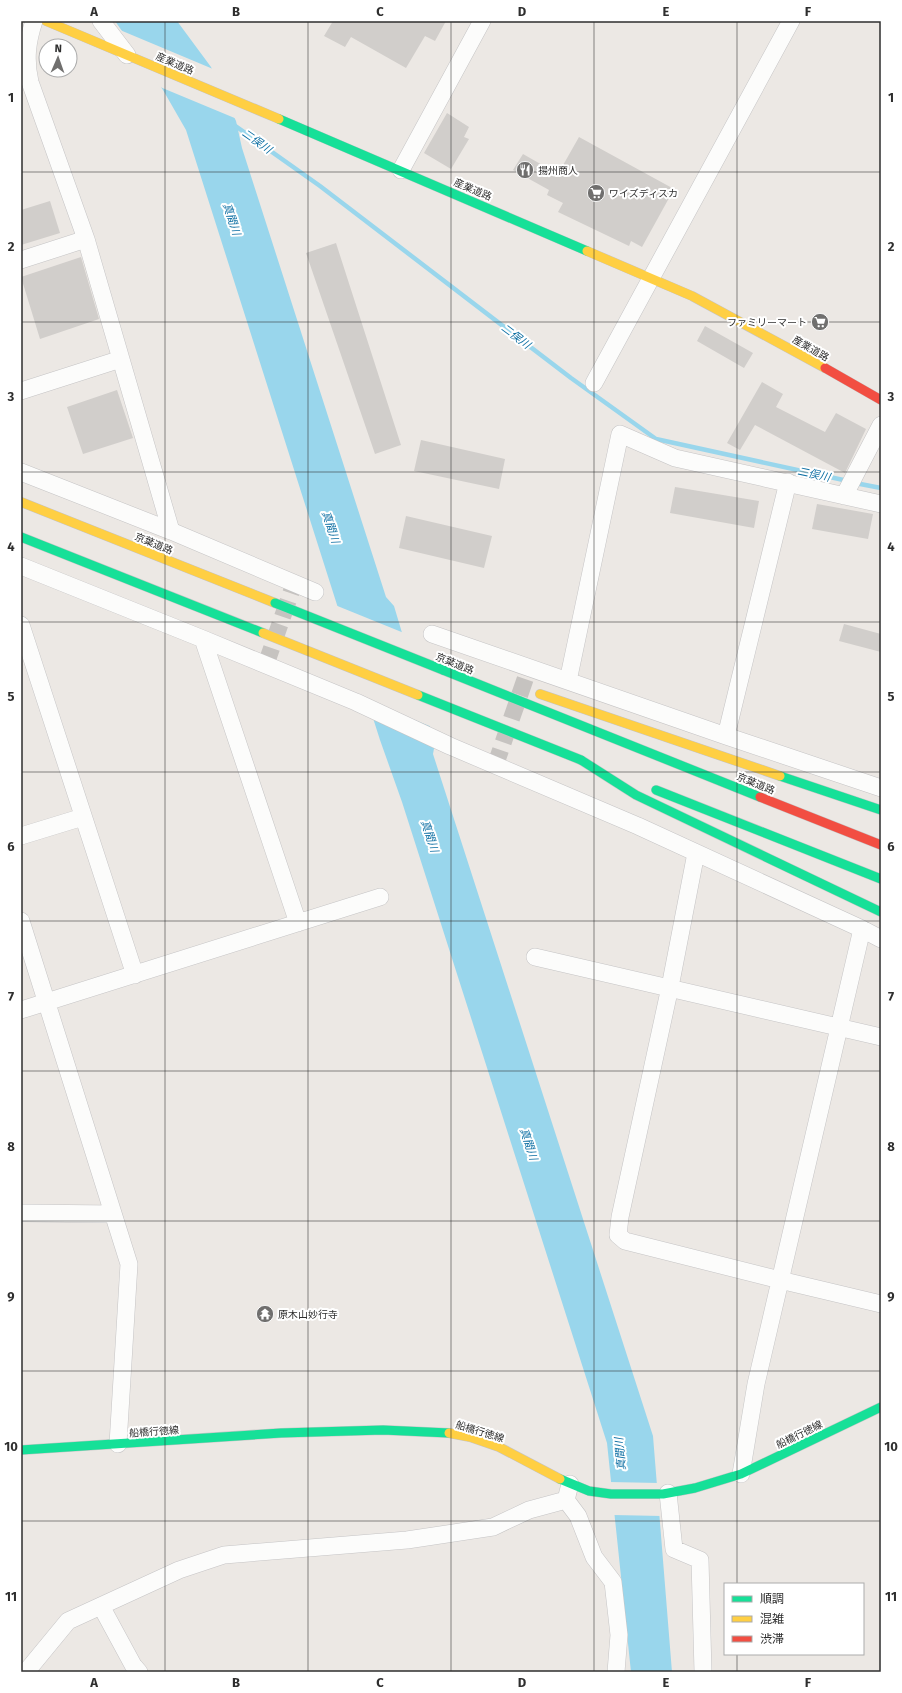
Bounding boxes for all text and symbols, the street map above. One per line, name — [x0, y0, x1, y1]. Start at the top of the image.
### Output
text: A — [89, 4, 98, 19]
text: B — [232, 4, 240, 19]
text: C — [376, 4, 384, 19]
text: D — [518, 4, 527, 19]
text: E — [663, 4, 670, 19]
text: F — [805, 4, 812, 19]
north arrow — [38, 38, 78, 78]
text: N — [54, 42, 62, 55]
street label: 産業道路 — [154, 51, 195, 77]
text: 1 — [8, 90, 14, 105]
text: 1 — [888, 90, 894, 105]
water label: 二俣川 — [239, 127, 275, 157]
restaurant icon: 揚州商人 — [515, 160, 535, 180]
place label: 揚州商人 — [538, 165, 578, 177]
street label: 産業道路 — [452, 177, 493, 203]
supermarket icon: ワイズディスカ — [586, 183, 606, 203]
place label: ワイズディスカ — [609, 188, 678, 200]
water label: 真間川 — [220, 201, 243, 238]
text: 2 — [8, 239, 15, 254]
text: 2 — [888, 239, 895, 254]
supermarket icon: ファミリーマート — [810, 312, 830, 332]
place label: ファミリーマート — [727, 317, 807, 329]
water label: 二俣川 — [499, 321, 534, 352]
street label: 産業道路 — [790, 334, 831, 364]
text: 3 — [7, 389, 15, 404]
text: 3 — [887, 389, 895, 404]
water label: 二俣川 — [796, 465, 832, 484]
water label: 真間川 — [319, 509, 342, 546]
street label: 京葉道路 — [133, 531, 174, 557]
text: 4 — [7, 539, 15, 554]
text: 4 — [887, 539, 895, 554]
street label: 京葉道路 — [434, 651, 475, 677]
text: 5 — [8, 689, 15, 704]
text: 5 — [888, 689, 895, 704]
street label: 京葉道路 — [735, 771, 776, 797]
water label: 真間川 — [418, 818, 441, 855]
text: 6 — [7, 839, 15, 854]
text: 6 — [887, 839, 895, 854]
text: 7 — [8, 989, 14, 1004]
text: 7 — [888, 989, 894, 1004]
water label: 真間川 — [517, 1126, 540, 1163]
text: 8 — [7, 1139, 15, 1154]
text: 8 — [887, 1139, 895, 1154]
text: 9 — [7, 1289, 15, 1304]
text: 9 — [887, 1289, 895, 1304]
temple icon: 原木山妙行寺 — [255, 1304, 275, 1324]
place label: 原木山妙行寺 — [278, 1309, 338, 1321]
street label: 船橋行徳線 — [454, 1419, 505, 1445]
street label: 船橋行徳線 — [774, 1419, 825, 1451]
street label: 船橋行徳線 — [129, 1424, 179, 1440]
water label: 真間川 — [612, 1436, 628, 1471]
text: 10 — [4, 1439, 18, 1454]
text: 10 — [884, 1439, 898, 1454]
legend — [724, 1583, 864, 1655]
text: 11 — [5, 1589, 17, 1604]
text: 11 — [885, 1589, 897, 1604]
text: 順調 — [760, 1592, 784, 1606]
text: 混雑 — [760, 1612, 784, 1626]
text: 渋滞 — [760, 1632, 784, 1646]
text: A — [89, 1675, 98, 1690]
text: B — [232, 1675, 240, 1690]
text: C — [376, 1675, 384, 1690]
text: D — [518, 1675, 527, 1690]
text: E — [663, 1675, 670, 1690]
text: F — [805, 1675, 812, 1690]

